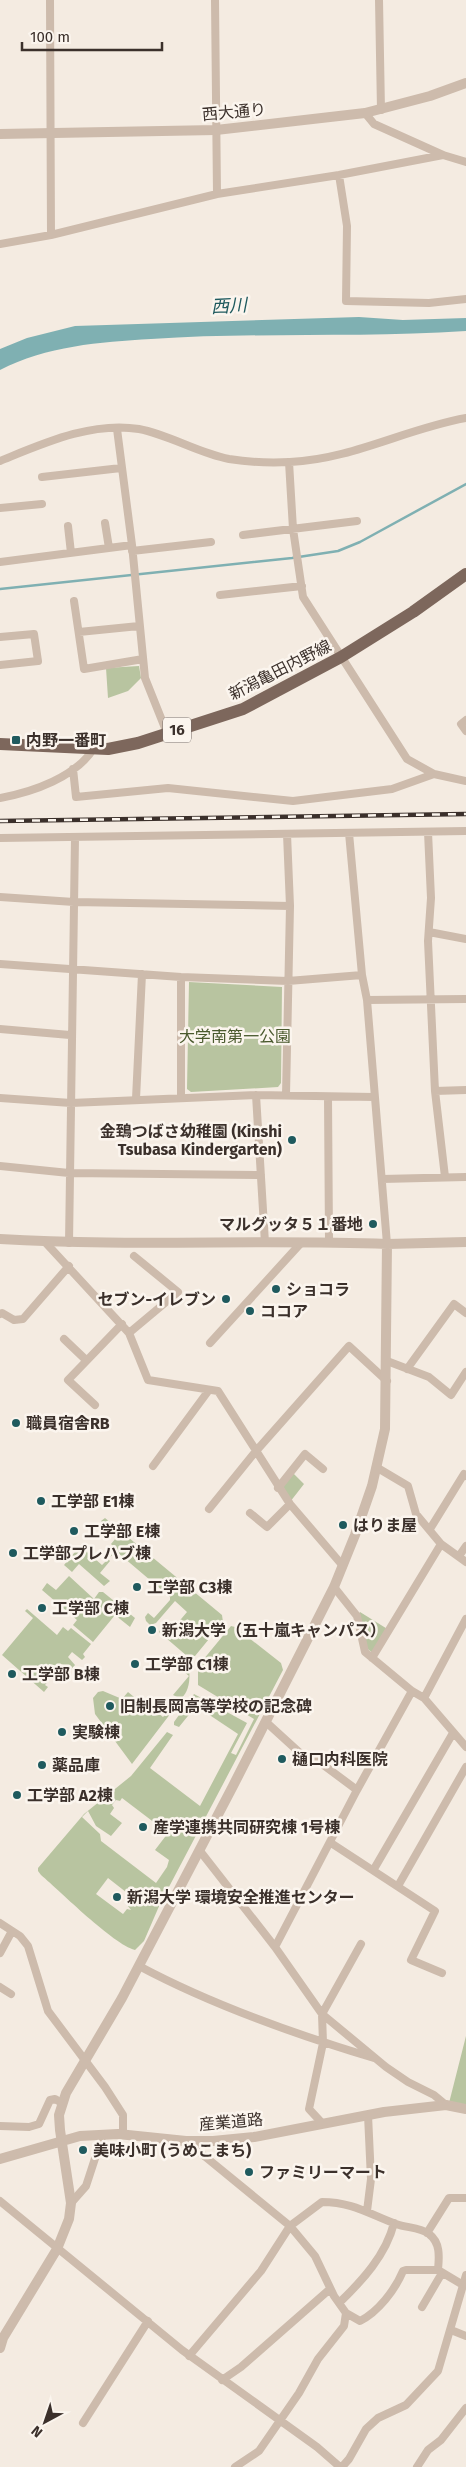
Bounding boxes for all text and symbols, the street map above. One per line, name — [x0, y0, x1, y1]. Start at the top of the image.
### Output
scale bar — [22, 20, 162, 52]
text: 100 m — [30, 28, 70, 46]
street label: 西大通り — [201, 100, 267, 124]
water label: 西川 — [210, 294, 250, 318]
street label: 新潟亀田内野線 — [226, 636, 334, 704]
road number: 16 — [163, 718, 191, 742]
place label: 内野一番町 — [26, 731, 106, 750]
marker: 内野一番町 — [10, 734, 22, 746]
park label: 大学南第一公園 — [179, 1027, 291, 1046]
place label: 金鵄つばさ幼稚園 (Kinshi Tsubasa Kindergarten) — [100, 1122, 282, 1159]
marker: 金鵄つばさ幼稚園 (Kinshi Tsubasa Kindergarten) — [286, 1134, 298, 1146]
place label: マルグッタ５１番地 — [219, 1215, 363, 1234]
marker: マルグッタ５１番地 — [367, 1218, 379, 1230]
place label: ショコラ — [286, 1280, 350, 1299]
marker: ショコラ — [270, 1283, 282, 1295]
place label: セブン-イレブン — [97, 1290, 216, 1309]
marker: セブン-イレブン — [220, 1293, 232, 1305]
place label: ココア — [260, 1302, 308, 1321]
marker: ココア — [244, 1305, 256, 1317]
place label: 職員宿舎RB — [26, 1414, 110, 1433]
marker: 職員宿舎RB — [10, 1417, 22, 1429]
place label: 工学部 E1棟 — [51, 1492, 134, 1511]
marker: 工学部 E1棟 — [35, 1495, 47, 1507]
place label: はりま屋 — [353, 1516, 417, 1535]
marker: はりま屋 — [337, 1519, 349, 1531]
place label: 工学部 E棟 — [84, 1522, 160, 1541]
marker: 工学部 E棟 — [68, 1525, 80, 1537]
place label: 工学部プレハブ棟 — [23, 1544, 151, 1563]
marker: 工学部プレハブ棟 — [7, 1547, 19, 1559]
place label: 工学部 C3棟 — [147, 1578, 232, 1597]
marker: 工学部 C3棟 — [131, 1581, 143, 1593]
place label: 工学部 C棟 — [52, 1599, 129, 1618]
marker: 工学部 C棟 — [36, 1602, 48, 1614]
place label: 新潟大学（五十嵐キャンパス） — [162, 1621, 386, 1640]
marker: 新潟大学（五十嵐キャンパス） — [146, 1624, 158, 1636]
place label: 工学部 C1棟 — [145, 1655, 229, 1674]
marker: 工学部 C1棟 — [129, 1658, 141, 1670]
place label: 工学部 B棟 — [22, 1665, 100, 1684]
marker: 工学部 B棟 — [6, 1668, 18, 1680]
place label: 旧制長岡高等学校の記念碑 — [120, 1697, 312, 1716]
marker: 旧制長岡高等学校の記念碑 — [104, 1700, 116, 1712]
place label: 実験棟 — [72, 1723, 120, 1742]
marker: 実験棟 — [56, 1726, 68, 1738]
place label: 樋口内科医院 — [292, 1750, 388, 1769]
marker: 樋口内科医院 — [276, 1753, 288, 1765]
place label: 薬品庫 — [52, 1756, 100, 1775]
marker: 薬品庫 — [36, 1759, 48, 1771]
place label: 工学部 A2棟 — [27, 1786, 113, 1805]
marker: 工学部 A2棟 — [11, 1789, 23, 1801]
place label: 産学連携共同研究棟 1号棟 — [153, 1818, 340, 1837]
marker: 産学連携共同研究棟 1号棟 — [137, 1821, 149, 1833]
place label: 新潟大学 環境安全推進センター — [127, 1888, 355, 1907]
marker: 新潟大学 環境安全推進センター — [111, 1891, 123, 1903]
street label: 産業道路 — [198, 2110, 264, 2134]
place label: 美味小町 (うめこまち) — [93, 2141, 251, 2160]
marker: 美味小町 (うめこまち) — [77, 2144, 89, 2156]
place label: ファミリーマート — [259, 2163, 387, 2182]
marker: ファミリーマート — [243, 2166, 255, 2178]
north arrow — [20, 2397, 70, 2447]
text: N — [28, 2422, 46, 2441]

